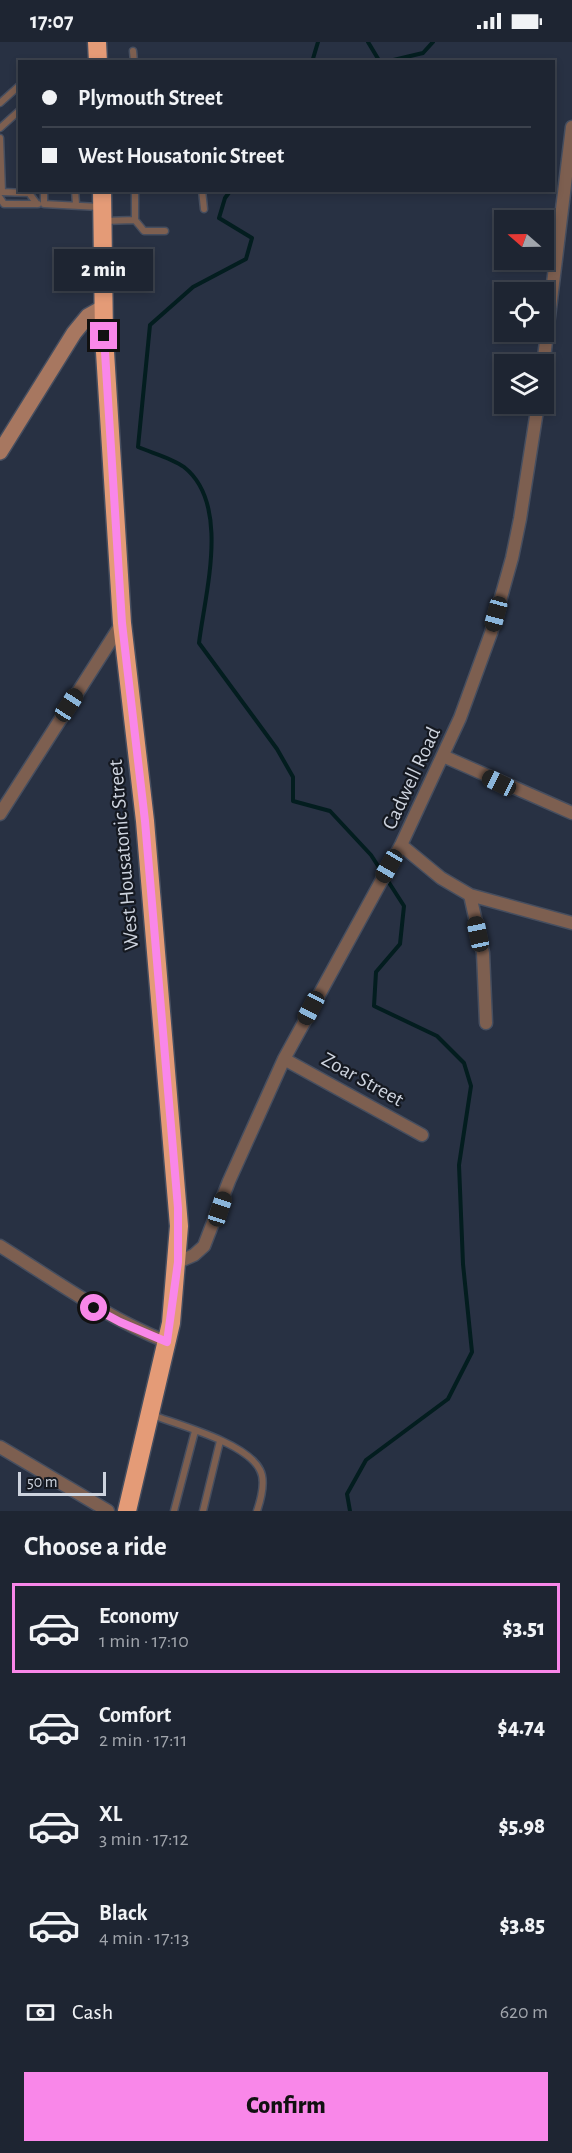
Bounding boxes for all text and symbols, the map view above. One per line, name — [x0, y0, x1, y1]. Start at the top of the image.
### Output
text: 17:07 — [30, 10, 73, 32]
text: Plymouth Street — [78, 87, 223, 109]
text: West Housatonic Street — [78, 145, 284, 167]
north arrow — [494, 210, 554, 270]
map controls — [494, 210, 554, 414]
callout: 2 min — [54, 249, 154, 291]
text: 2 min — [81, 260, 126, 280]
button: locate — [494, 282, 554, 342]
route end — [90, 322, 117, 349]
button: layers — [494, 354, 554, 414]
car — [483, 594, 509, 634]
car — [52, 685, 86, 725]
street label: Cadwell Road — [379, 724, 444, 833]
street label: West Housatonic Street — [105, 758, 142, 951]
car — [479, 767, 519, 799]
car — [372, 846, 406, 886]
car — [465, 915, 491, 953]
car — [295, 988, 327, 1028]
street label: Zoar Street — [318, 1048, 407, 1111]
car — [206, 1189, 234, 1229]
route start — [80, 1294, 107, 1321]
scale bar — [18, 1469, 106, 1496]
text: 50 m — [27, 1474, 58, 1490]
text: Choose a ride — [24, 1533, 167, 1560]
icon: car — [27, 1601, 81, 1655]
text: Economy — [99, 1605, 179, 1627]
text: $3.51 — [502, 1617, 545, 1639]
text: 1 min · 17:10 — [99, 1631, 189, 1651]
icon: car — [27, 1700, 81, 1754]
text: Comfort — [99, 1704, 171, 1726]
text: $4.74 — [498, 1716, 545, 1738]
text: 2 min · 17:11 — [99, 1730, 187, 1750]
icon: car — [27, 1799, 81, 1853]
text: XL — [99, 1803, 122, 1825]
text: $5.98 — [498, 1815, 545, 1837]
text: 3 min · 17:12 — [99, 1829, 189, 1849]
icon: car — [27, 1898, 81, 1952]
text: Black — [99, 1902, 147, 1924]
text: $3.85 — [500, 1914, 545, 1936]
text: 4 min · 17:13 — [99, 1928, 189, 1948]
icon: cash — [24, 1996, 57, 2029]
text: Cash — [72, 2001, 113, 2023]
text: 620 m — [500, 2002, 548, 2022]
button: Confirm — [24, 2072, 548, 2141]

